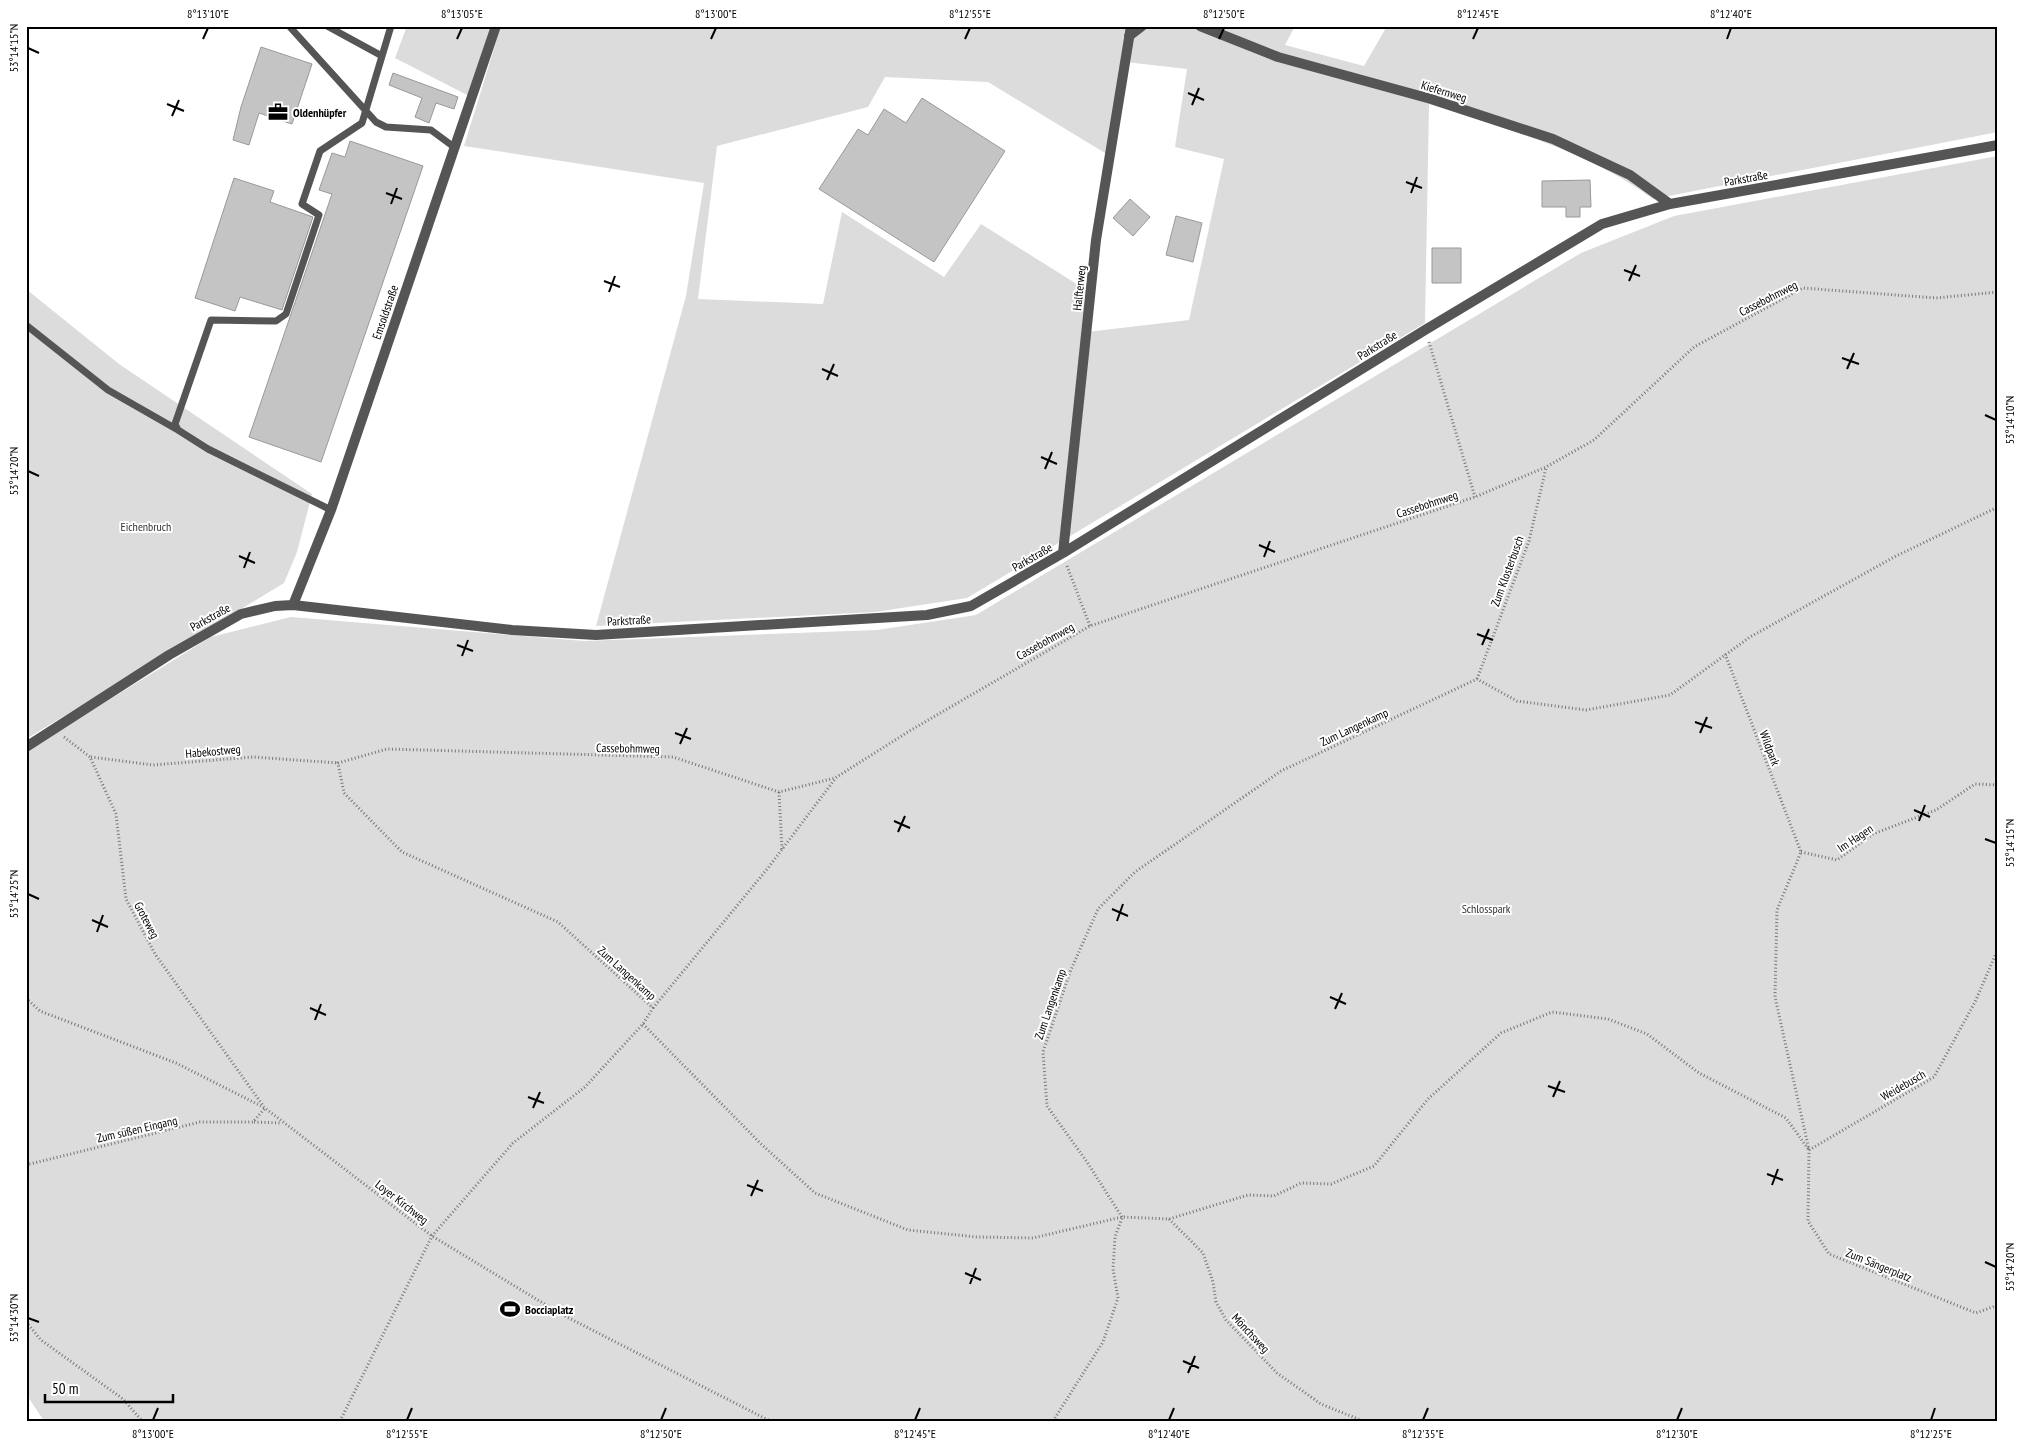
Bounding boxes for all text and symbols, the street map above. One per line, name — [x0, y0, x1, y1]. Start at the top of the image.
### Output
text: 8°13'10"E — [187, 6, 229, 21]
text: 8°13'05"E — [441, 6, 483, 21]
text: 8°13'00"E — [695, 6, 737, 21]
text: 8°12'55"E — [949, 6, 991, 21]
text: 8°12'50"E — [1203, 6, 1245, 21]
text: 8°12'45"E — [1457, 6, 1499, 21]
text: 8°12'40"E — [1710, 6, 1752, 21]
text: 53°14'15"N — [6, 24, 21, 72]
street label: Kiefernweg — [1419, 77, 1469, 105]
office icon: Oldenhüpfer — [267, 101, 289, 123]
place label: Oldenhüpfer — [293, 105, 347, 120]
street label: Parkstraße — [1723, 167, 1769, 189]
street label: Halfterweg — [1069, 265, 1089, 311]
street label: Cassebohmweg — [1736, 277, 1800, 319]
street label: Emsoldstraße — [369, 283, 401, 341]
street label: Parkstraße — [1354, 327, 1400, 363]
text: 53°14'10"N — [2002, 396, 2017, 444]
text: 53°14'20"N — [6, 447, 21, 495]
street label: Cassebohmweg — [1394, 487, 1460, 521]
park label: Eichenbruch — [121, 519, 171, 534]
street label: Zum Klosterbusch — [1487, 534, 1527, 608]
street label: Parkstraße — [1009, 539, 1055, 575]
street label: Parkstraße — [187, 600, 233, 634]
street label: Parkstraße — [607, 611, 651, 629]
street label: Cassebohmweg — [1013, 619, 1077, 663]
street label: Zum Langenkamp — [1318, 705, 1390, 749]
street label: Wildpark — [1756, 728, 1784, 768]
street label: Cassebohmweg — [596, 740, 660, 756]
street label: Habekostweg — [185, 741, 241, 761]
text: 53°14'15"N — [2002, 819, 2017, 867]
street label: Im Hagen — [1834, 821, 1876, 855]
text: 53°14'25"N — [6, 870, 21, 918]
street label: Groteweg — [131, 899, 163, 941]
park label: Schlosspark — [1462, 901, 1511, 916]
street label: Zum Langenkamp — [595, 943, 659, 1003]
street label: Zum Langenkamp — [1031, 967, 1069, 1041]
street label: Weidebusch — [1878, 1066, 1928, 1104]
street label: Zum süßen Eingang — [95, 1112, 179, 1146]
street label: Loyer Kirchweg — [372, 1177, 432, 1227]
text: 53°14'20"N — [2002, 1243, 2017, 1291]
street label: Zum Sängerplatz — [1844, 1245, 1914, 1285]
text: 53°14'30"N — [6, 1294, 21, 1342]
sports icon: Bocciaplatz — [499, 1298, 521, 1320]
place label: Bocciaplatz — [525, 1302, 574, 1317]
street label: Mönchsweg — [1229, 1310, 1273, 1356]
scale bar — [45, 1372, 172, 1404]
text: 50 m — [52, 1379, 78, 1398]
text: 8°13'00"E — [132, 1426, 174, 1441]
text: 8°12'55"E — [386, 1426, 428, 1441]
text: 8°12'50"E — [640, 1426, 682, 1441]
text: 8°12'45"E — [894, 1426, 936, 1441]
text: 8°12'40"E — [1148, 1426, 1190, 1441]
text: 8°12'35"E — [1402, 1426, 1444, 1441]
text: 8°12'30"E — [1656, 1426, 1698, 1441]
text: 8°12'25"E — [1910, 1426, 1952, 1441]

